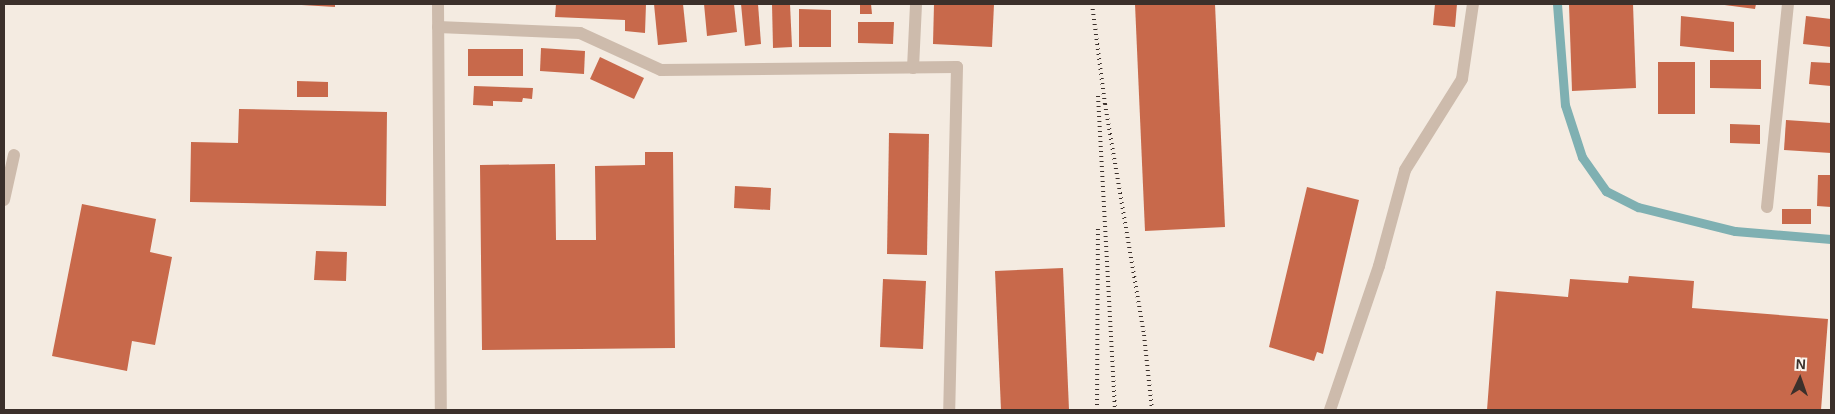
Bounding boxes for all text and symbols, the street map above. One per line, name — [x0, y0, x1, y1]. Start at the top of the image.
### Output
north arrow — [1775, 354, 1825, 404]
text: N — [1795, 356, 1806, 372]

